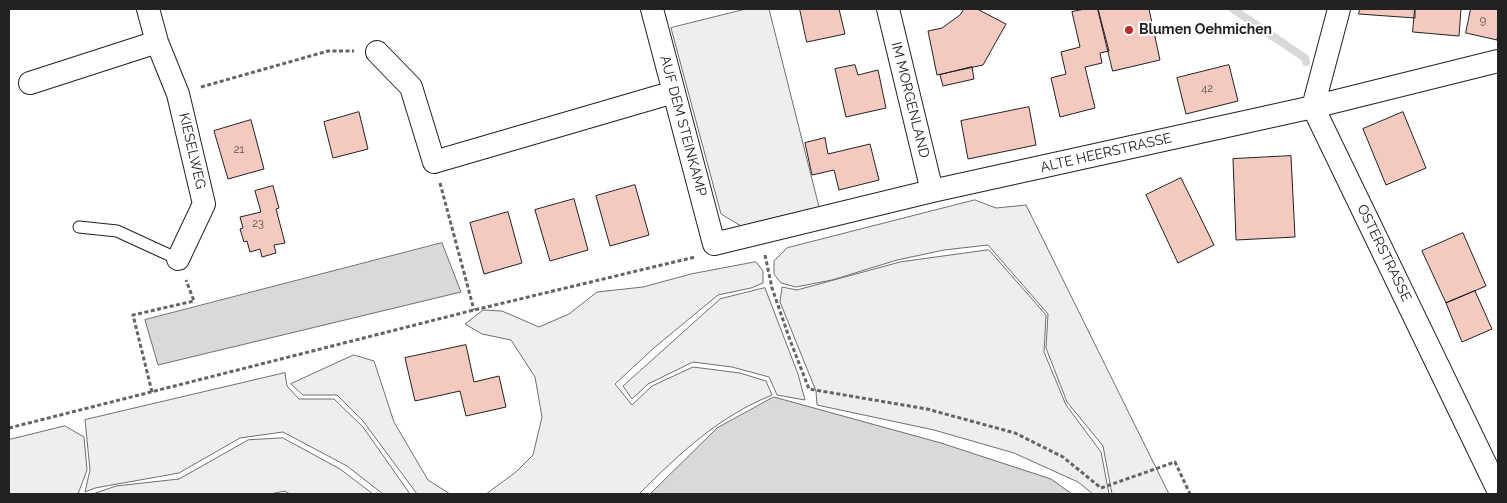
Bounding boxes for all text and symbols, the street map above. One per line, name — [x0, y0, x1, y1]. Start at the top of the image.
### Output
house number: 9 — [1480, 14, 1486, 28]
place label: Blumen Oehmichen — [1139, 22, 1272, 38]
marker: Blumen Oehmichen — [1123, 24, 1135, 36]
street label: IM MORGENLAND — [887, 40, 933, 160]
street label: AUF DEM STEINKAMP — [656, 54, 710, 198]
house number: 42 — [1201, 82, 1213, 96]
street label: KIESELWEG — [175, 111, 209, 191]
street label: ALTE HEERSTRASSE — [1039, 130, 1173, 176]
house number: 21 — [234, 143, 244, 157]
street label: OSTERSTRASSE — [1353, 202, 1415, 304]
house number: 23 — [252, 217, 264, 231]

